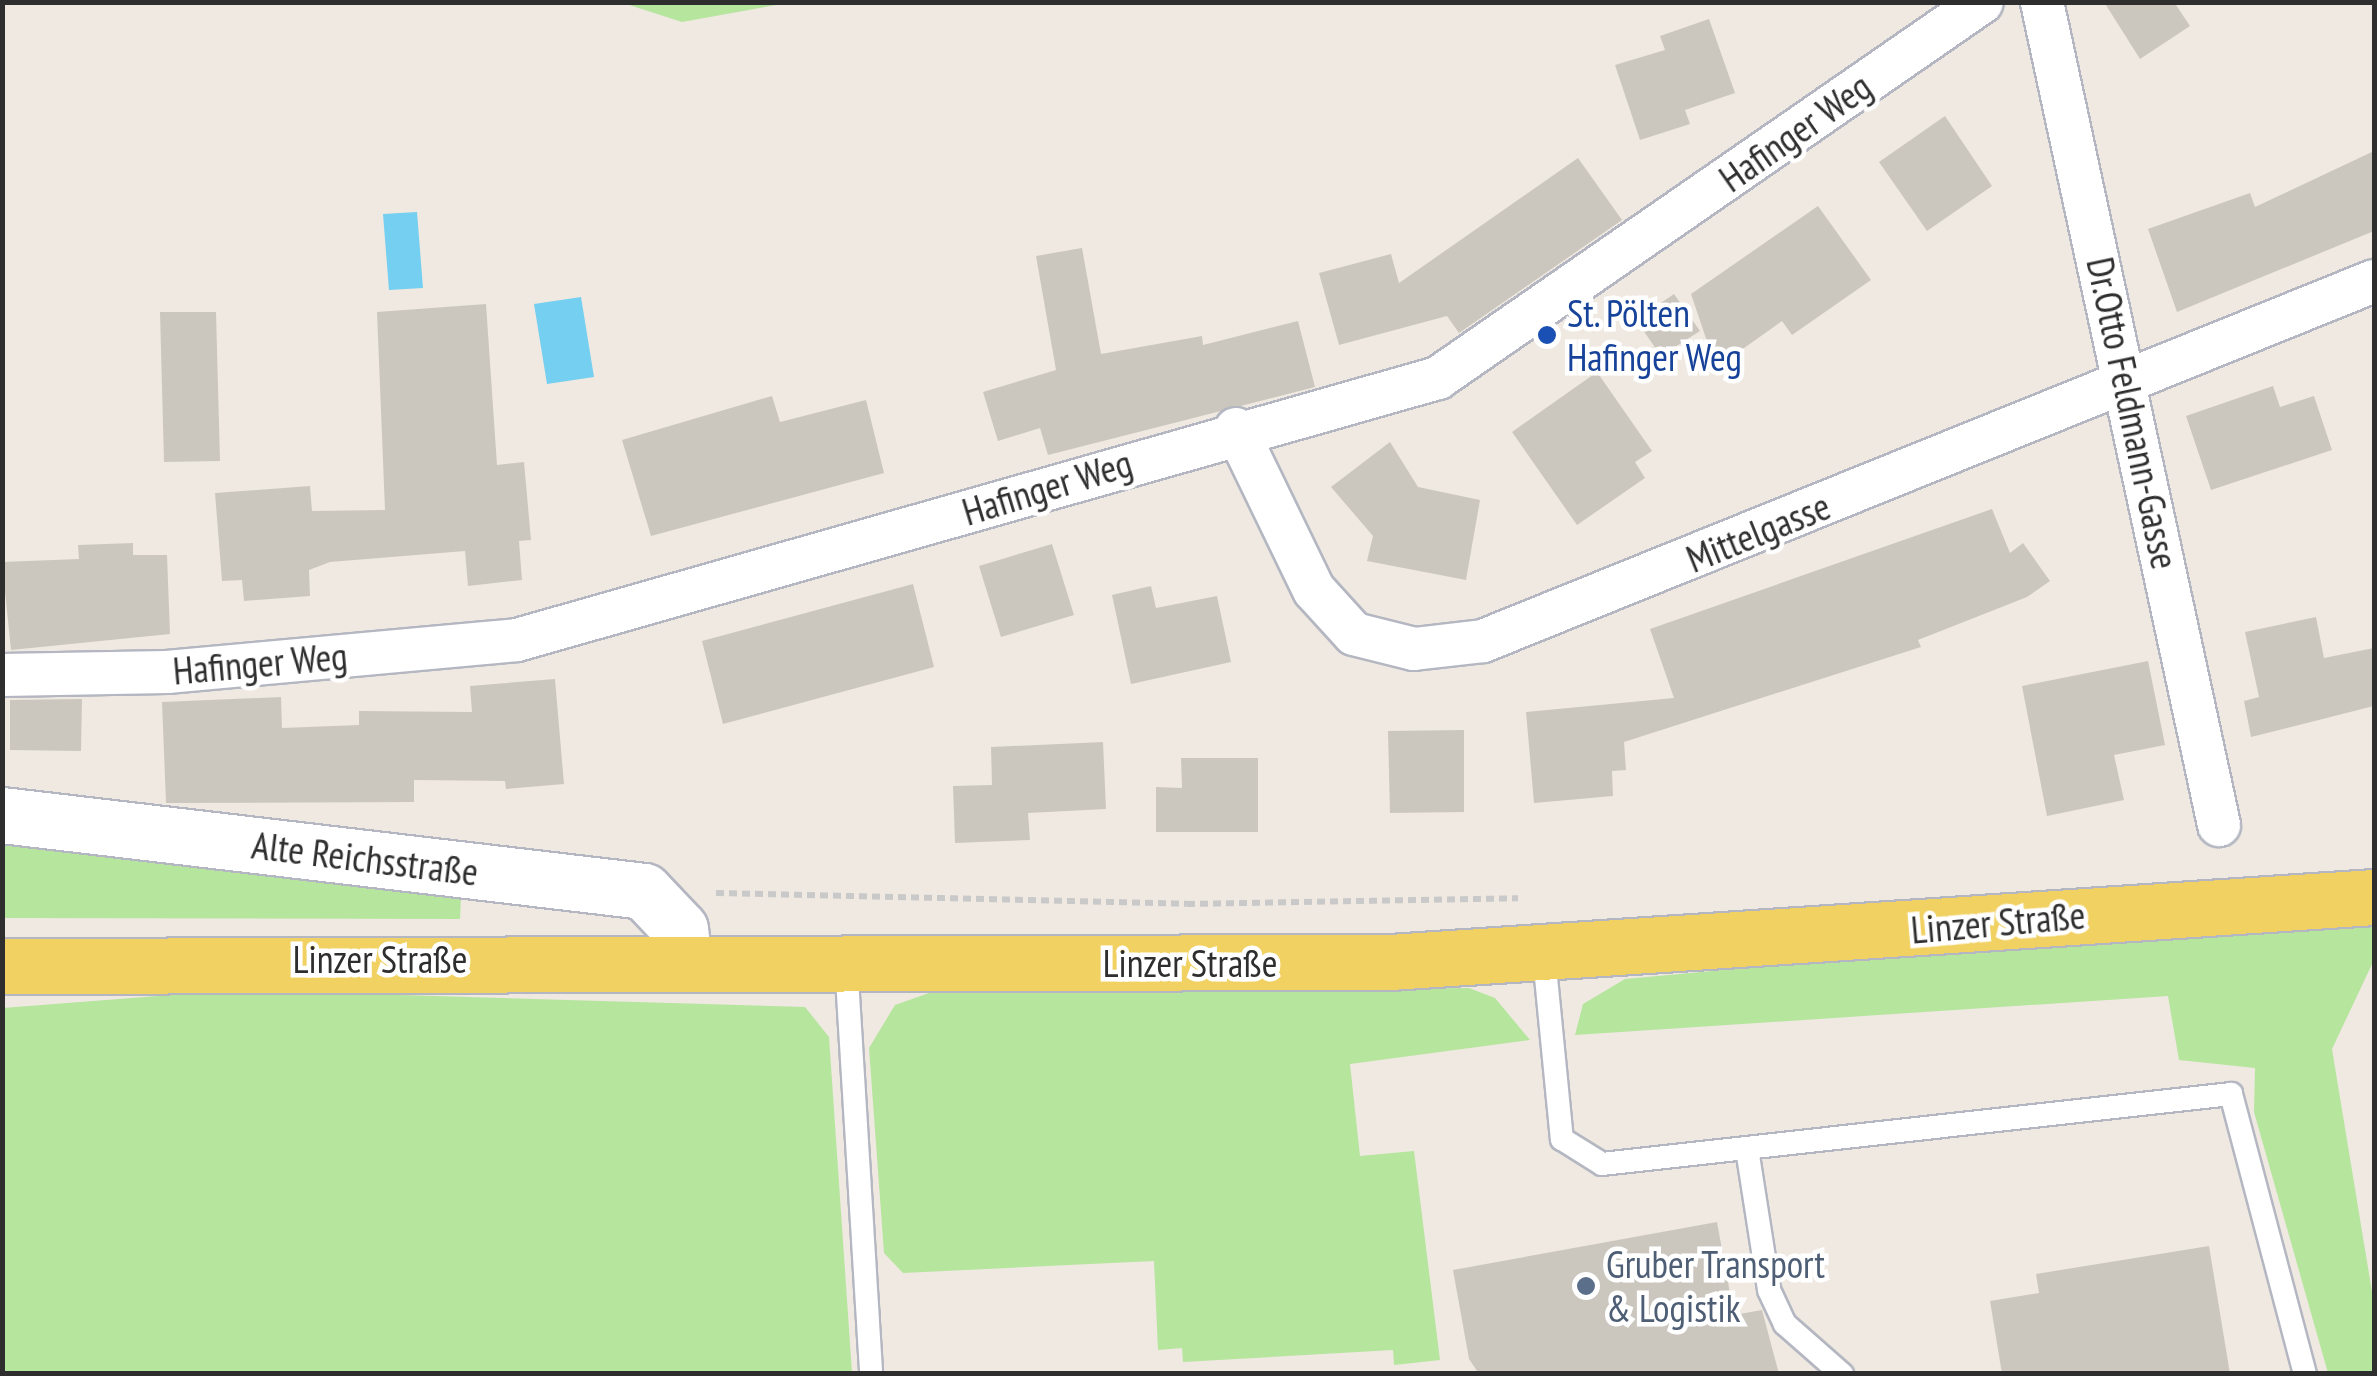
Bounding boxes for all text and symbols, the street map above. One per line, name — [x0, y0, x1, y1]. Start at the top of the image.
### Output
street label: Hafinger Weg — [1710, 63, 1880, 201]
street label: Dr.Otto Feldmann-Gasse — [2078, 253, 2188, 573]
place label: St. Pölten Hafinger Weg — [1567, 290, 1742, 380]
marker: St. Pölten Hafinger Weg — [1536, 324, 1558, 346]
street label: Hafinger Weg — [956, 440, 1138, 534]
street label: Mittelgasse — [1680, 483, 1836, 581]
street label: Hafinger Weg — [171, 633, 349, 693]
street label: Alte Reichsstraße — [249, 821, 481, 895]
street label: Linzer Straße — [1909, 892, 2087, 952]
street label: Linzer Straße — [293, 936, 467, 982]
street label: Linzer Straße — [1103, 940, 1277, 986]
place label: Gruber Transport & Logistik — [1606, 1241, 1826, 1330]
marker: Gruber Transport & Logistik — [1575, 1275, 1597, 1297]

